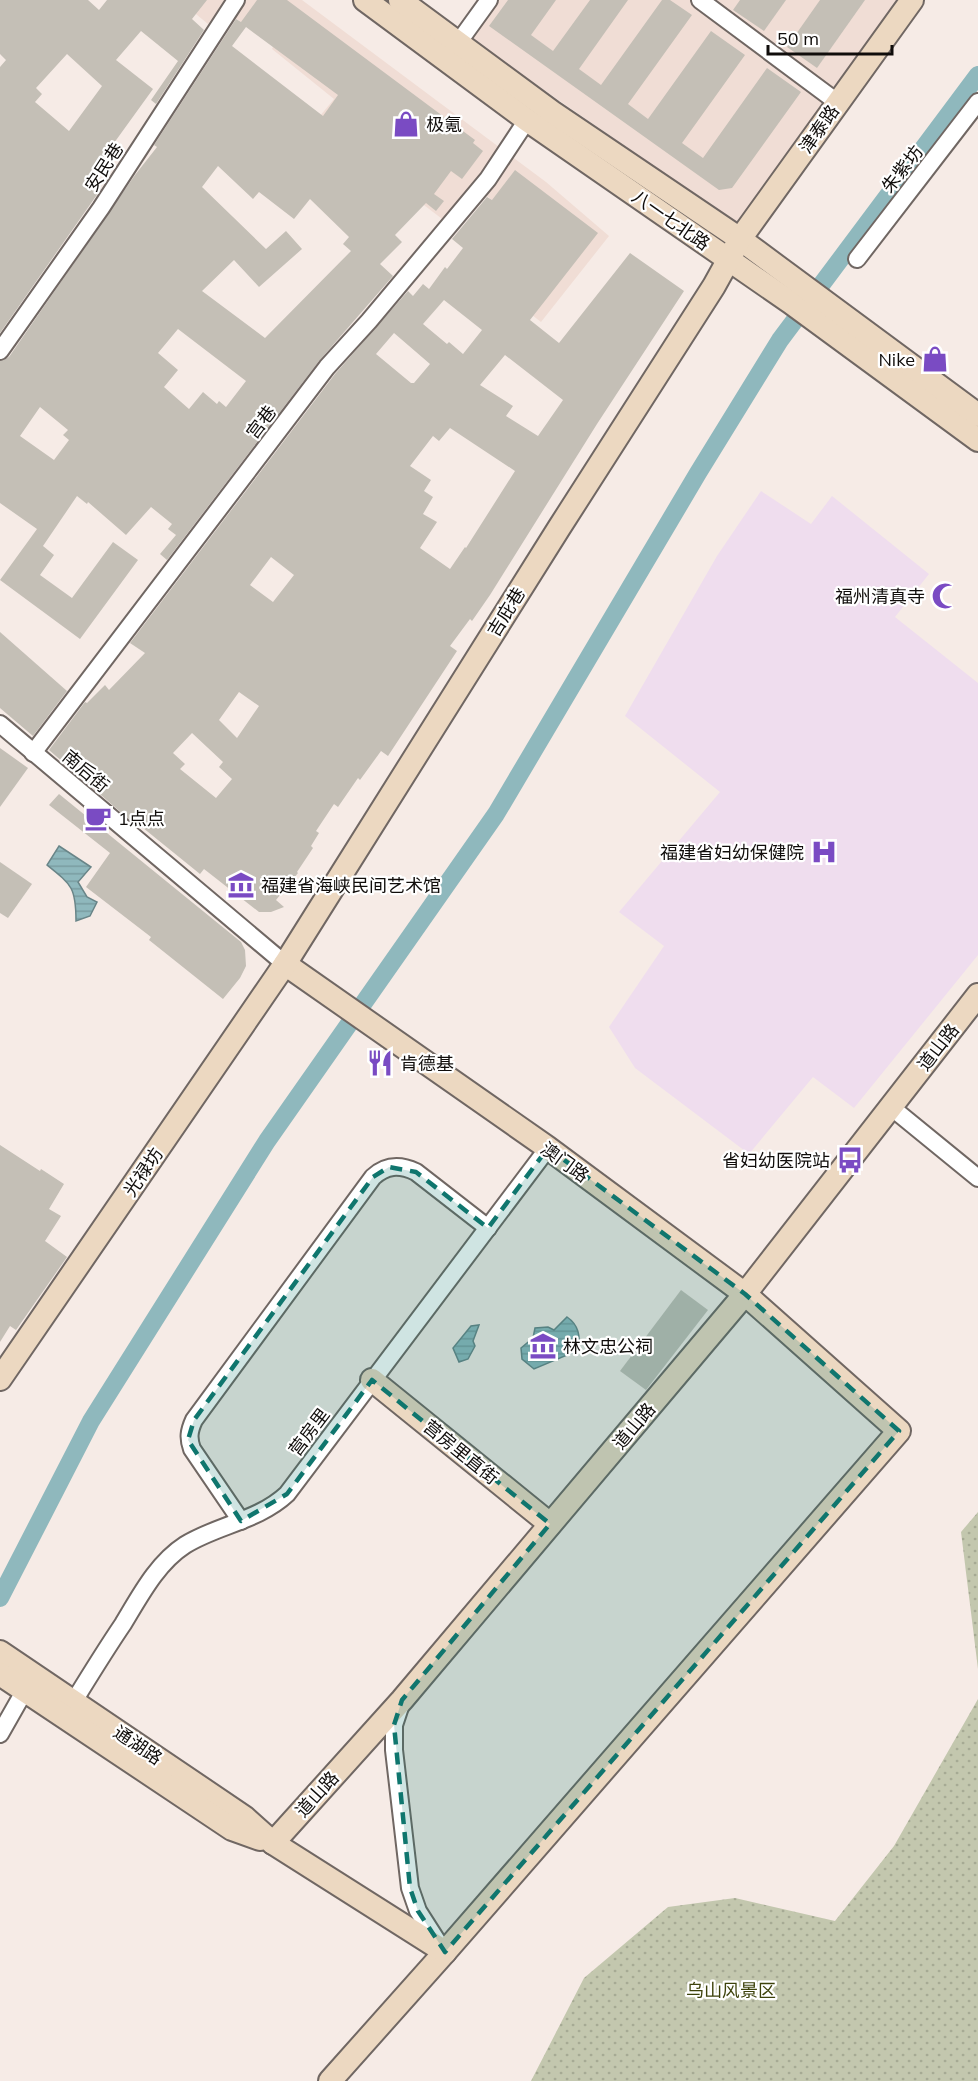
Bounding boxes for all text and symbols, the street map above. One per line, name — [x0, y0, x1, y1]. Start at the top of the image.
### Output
scale bar — [768, 18, 892, 56]
text: 50 m — [777, 27, 819, 50]
street label: 津泰路 — [794, 100, 844, 158]
shop icon: 极氪 — [391, 109, 421, 139]
place label: 极氪 — [426, 113, 462, 136]
street label: 安民巷 — [80, 138, 128, 196]
street label: 朱紫坊 — [876, 141, 928, 197]
street label: 八一七北路 — [628, 185, 714, 255]
shop icon: Nike — [920, 344, 950, 374]
place label: Nike — [878, 348, 915, 371]
street label: 宫巷 — [241, 401, 281, 443]
mosque icon: 福州清真寺 — [930, 581, 960, 611]
street label: 吉庇巷 — [482, 583, 530, 641]
place label: 福州清真寺 — [835, 585, 925, 608]
street label: 南后街 — [58, 745, 114, 797]
cafe icon: 1点点 — [83, 803, 113, 833]
place label: 1点点 — [118, 807, 165, 830]
hospital icon: 福建省妇幼保健院 — [809, 837, 839, 867]
place label: 福建省妇幼保健院 — [660, 841, 804, 864]
museum icon: 福建省海峡民间艺术馆 — [226, 870, 256, 900]
place label: 福建省海峡民间艺术馆 — [261, 874, 441, 897]
street label: 道山路 — [912, 1019, 964, 1075]
restaurant icon: 肯德基 — [365, 1048, 395, 1078]
place label: 肯德基 — [400, 1052, 454, 1075]
street label: 澳门路 — [536, 1137, 594, 1187]
street label: 光禄坊 — [118, 1143, 168, 1201]
bus stop icon: 省妇幼医院站 — [835, 1145, 865, 1175]
place label: 省妇幼医院站 — [722, 1149, 830, 1172]
museum icon: 林文忠公祠 — [528, 1331, 558, 1361]
place label: 林文忠公祠 — [563, 1335, 653, 1358]
street label: 道山路 — [608, 1398, 660, 1454]
street label: 营房里 — [284, 1404, 334, 1460]
street label: 营房里直街 — [419, 1415, 503, 1489]
street label: 通湖路 — [109, 1720, 167, 1770]
street label: 道山路 — [290, 1766, 344, 1822]
park label: 乌山风景区 — [686, 1979, 776, 2002]

